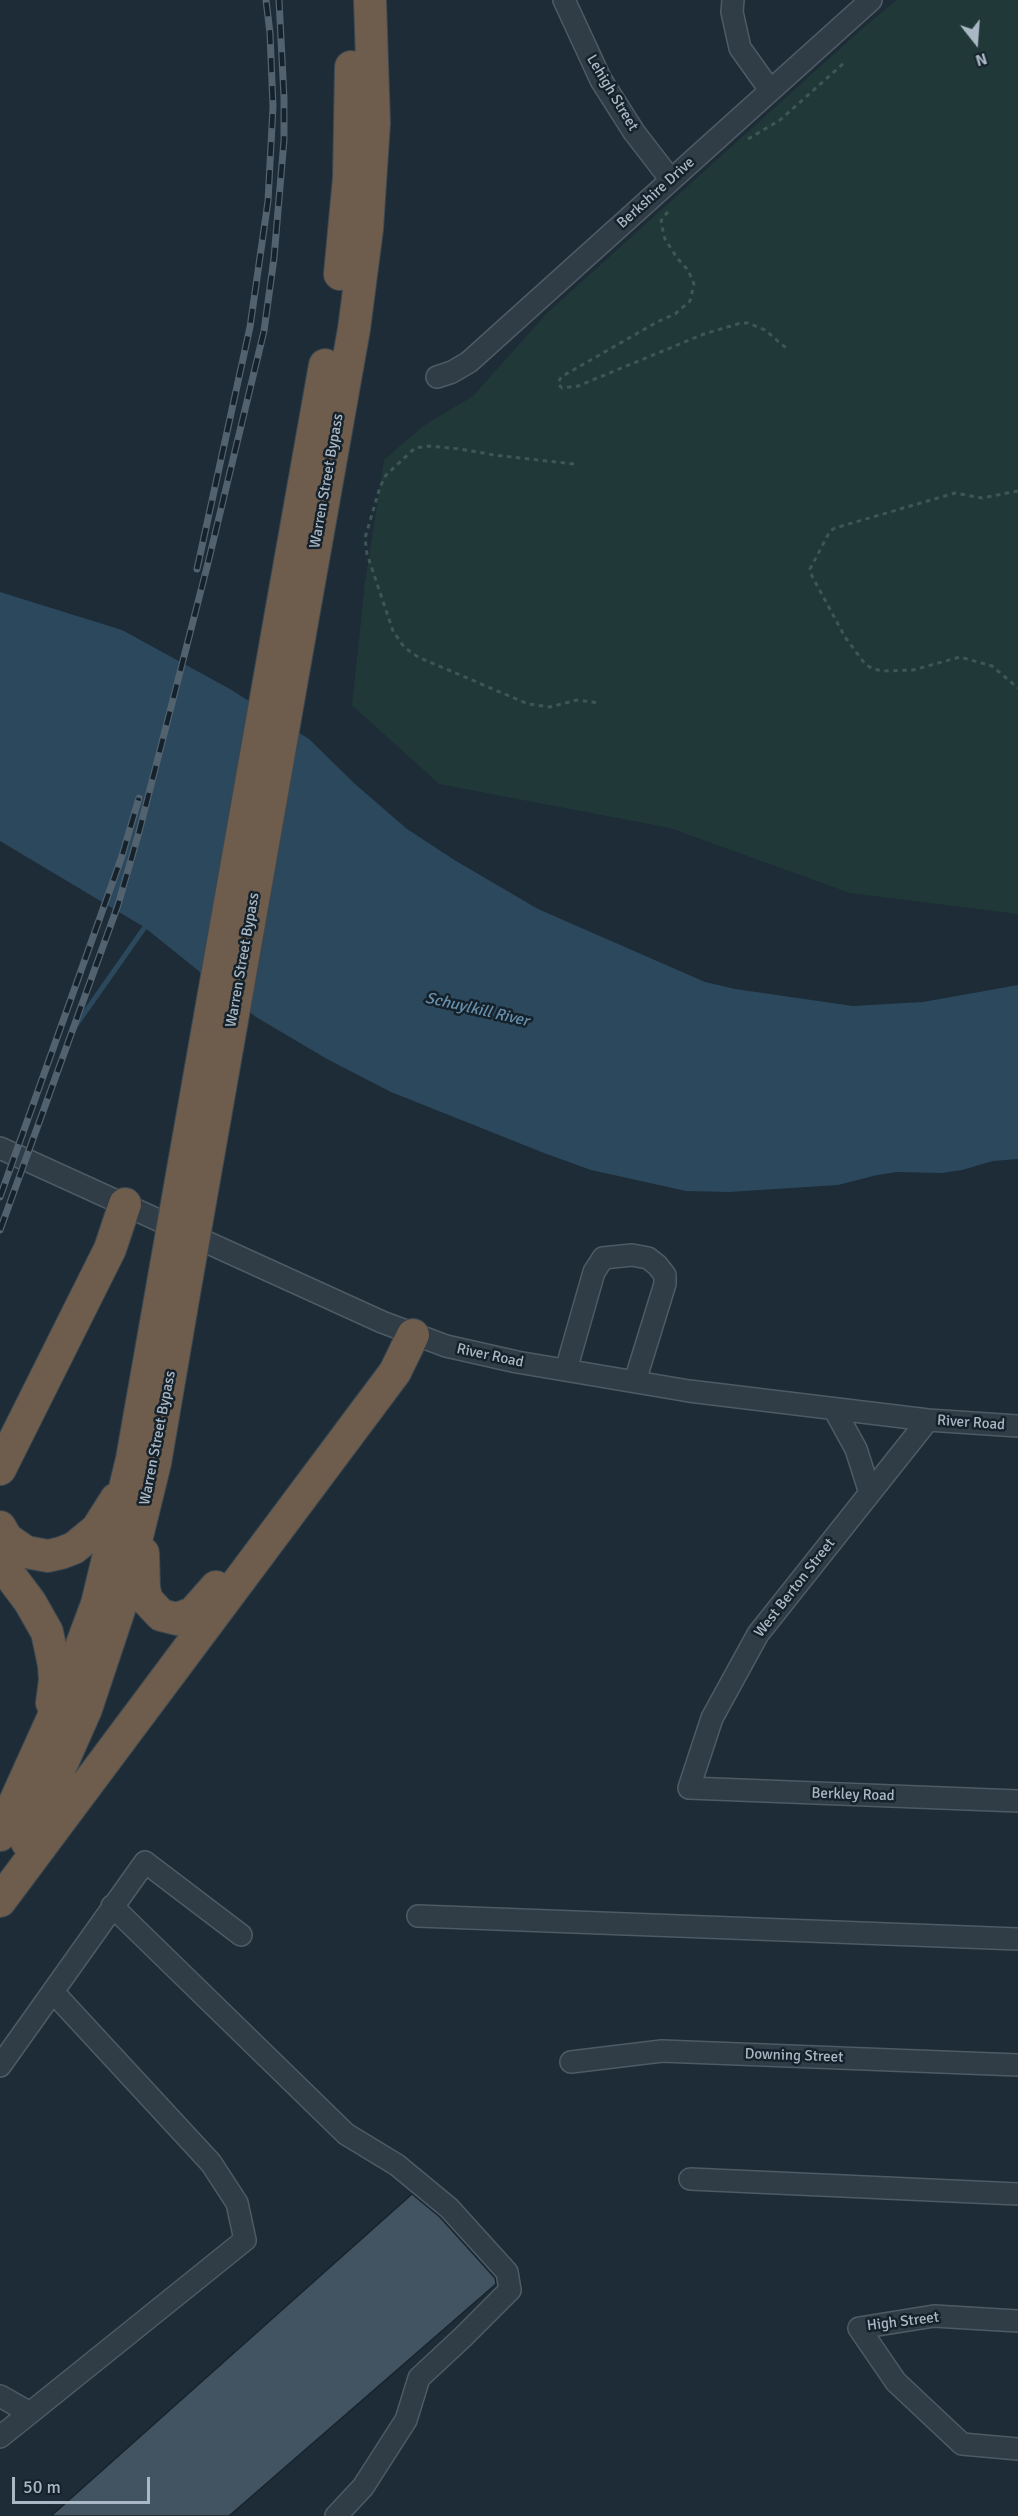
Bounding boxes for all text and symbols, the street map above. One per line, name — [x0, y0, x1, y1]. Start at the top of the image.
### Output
north arrow — [946, 12, 1006, 72]
text: N — [973, 48, 990, 70]
street label: Lehigh Street — [582, 52, 642, 134]
street label: Berkshire Drive — [614, 154, 698, 232]
street label: Warren Street Bypass — [306, 412, 348, 550]
street label: Warren Street Bypass — [222, 891, 264, 1029]
water label: Schuylkill River — [423, 989, 531, 1031]
street label: River Road — [455, 1340, 525, 1372]
street label: Warren Street Bypass — [136, 1369, 180, 1507]
street label: River Road — [936, 1412, 1006, 1434]
street label: West Berton Street — [751, 1535, 839, 1641]
street label: Berkley Road — [811, 1785, 895, 1805]
street label: Downing Street — [744, 2045, 844, 2067]
street label: High Street — [866, 2309, 940, 2335]
scale bar — [15, 2465, 153, 2503]
text: 50 m — [23, 2476, 61, 2498]

